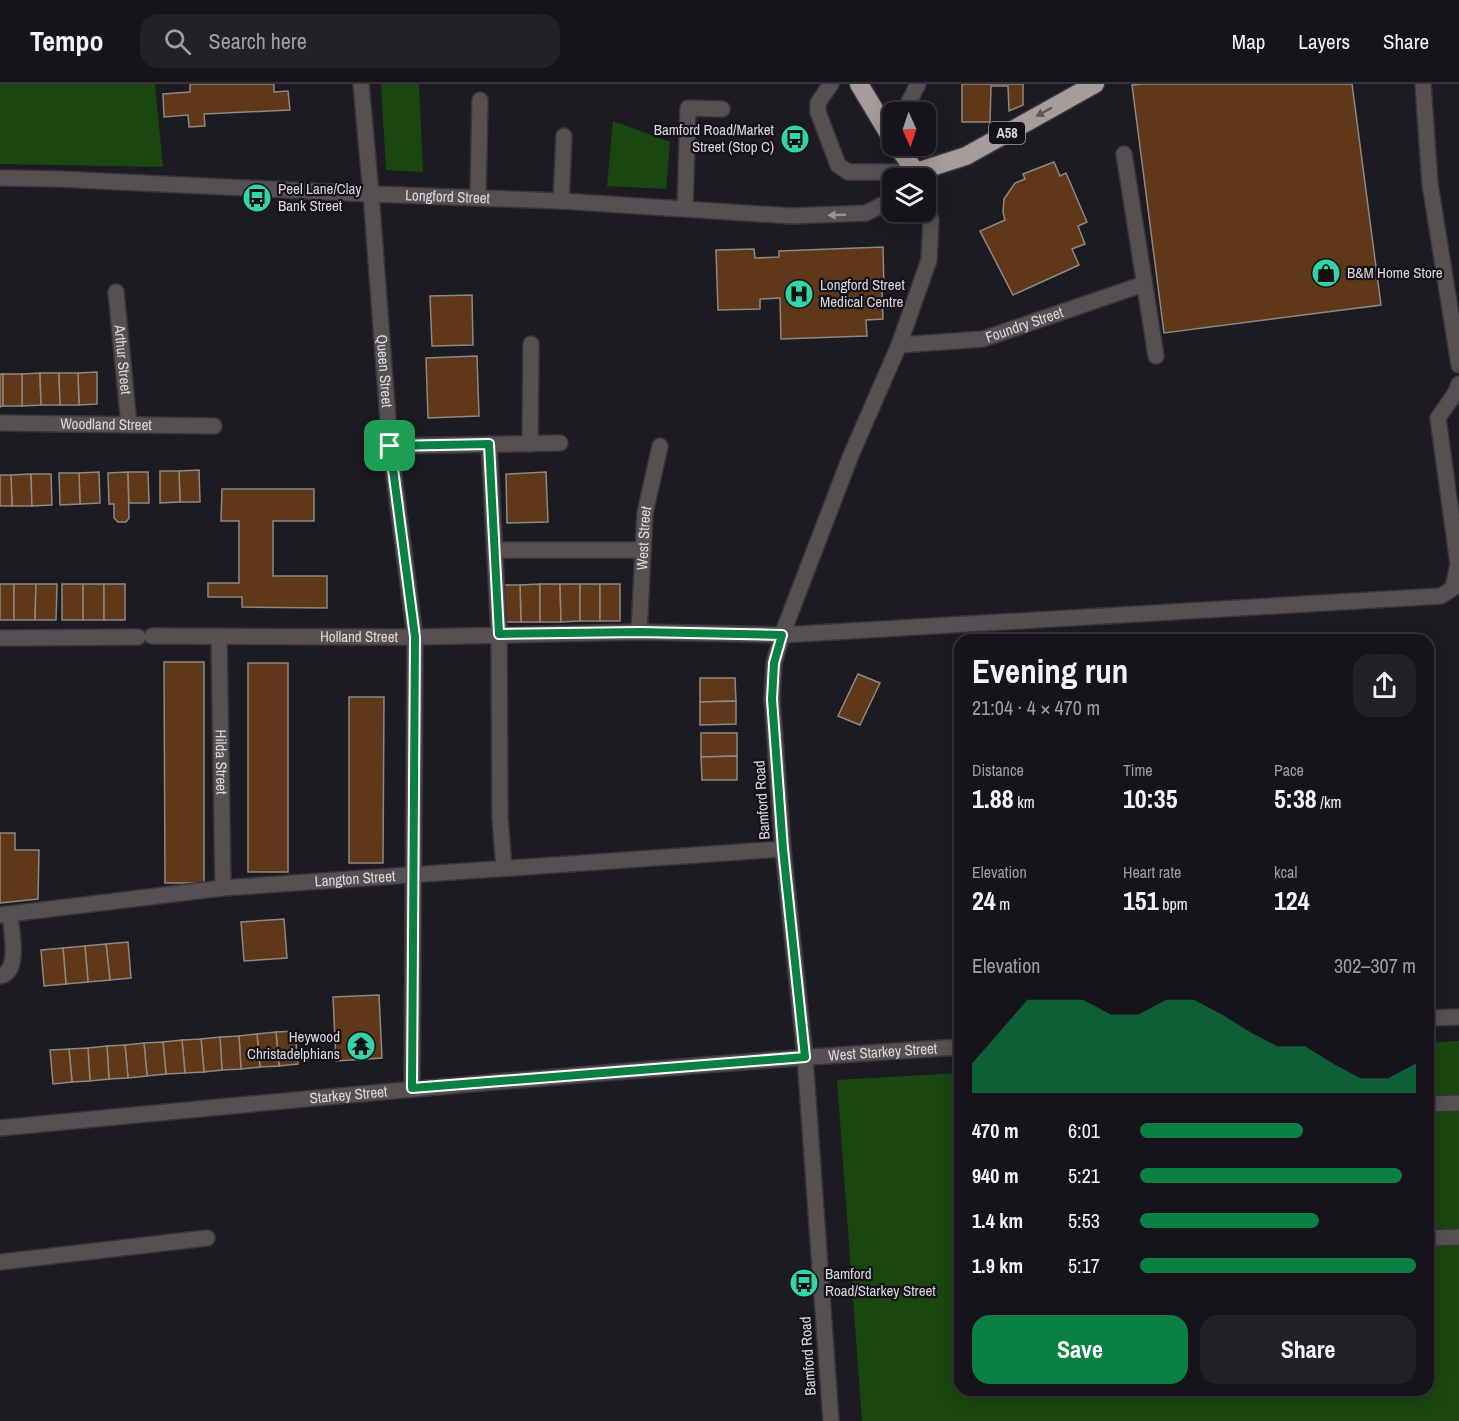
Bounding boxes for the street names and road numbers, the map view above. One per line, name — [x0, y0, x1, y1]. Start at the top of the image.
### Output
road number: A58 — [989, 122, 1025, 144]
street label: Longford Street — [405, 184, 491, 208]
street label: Foundry Street — [983, 301, 1066, 347]
street label: Arthur Street — [109, 323, 137, 396]
street label: Queen Street — [372, 334, 398, 409]
street label: Woodland Street — [60, 413, 152, 435]
street label: West Street — [631, 503, 656, 571]
street label: Holland Street — [320, 626, 399, 647]
street label: Hilda Street — [210, 729, 233, 795]
street label: Bamford Road — [748, 760, 775, 840]
street label: Langton Street — [314, 865, 397, 892]
street label: West Starkey Street — [827, 1037, 938, 1066]
street label: Starkey Street — [309, 1081, 389, 1109]
street label: Bamford Road — [794, 1316, 821, 1396]

